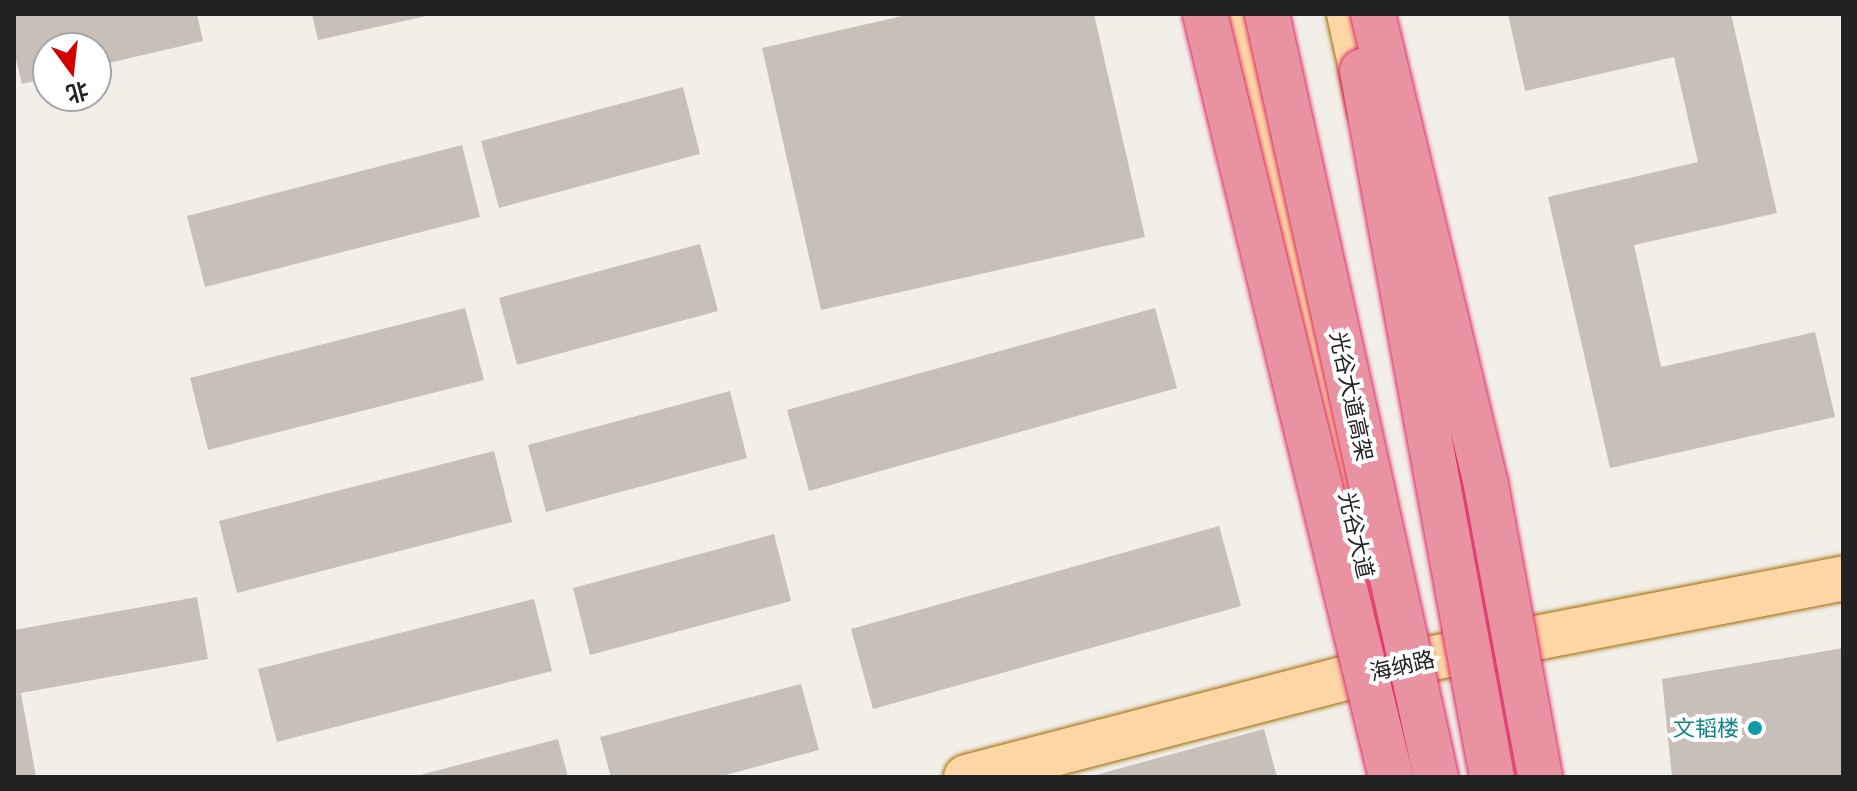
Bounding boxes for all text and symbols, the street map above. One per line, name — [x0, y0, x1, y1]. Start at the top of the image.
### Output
north arrow — [32, 32, 112, 112]
text: 北 — [63, 76, 92, 111]
street label: 光谷大道高架 — [1325, 329, 1379, 463]
street label: 光谷大道 — [1334, 489, 1380, 581]
street label: 海纳路 — [1367, 645, 1437, 685]
place label: 文韬楼 — [1673, 715, 1739, 741]
marker: 文韬楼 — [1746, 719, 1764, 737]

